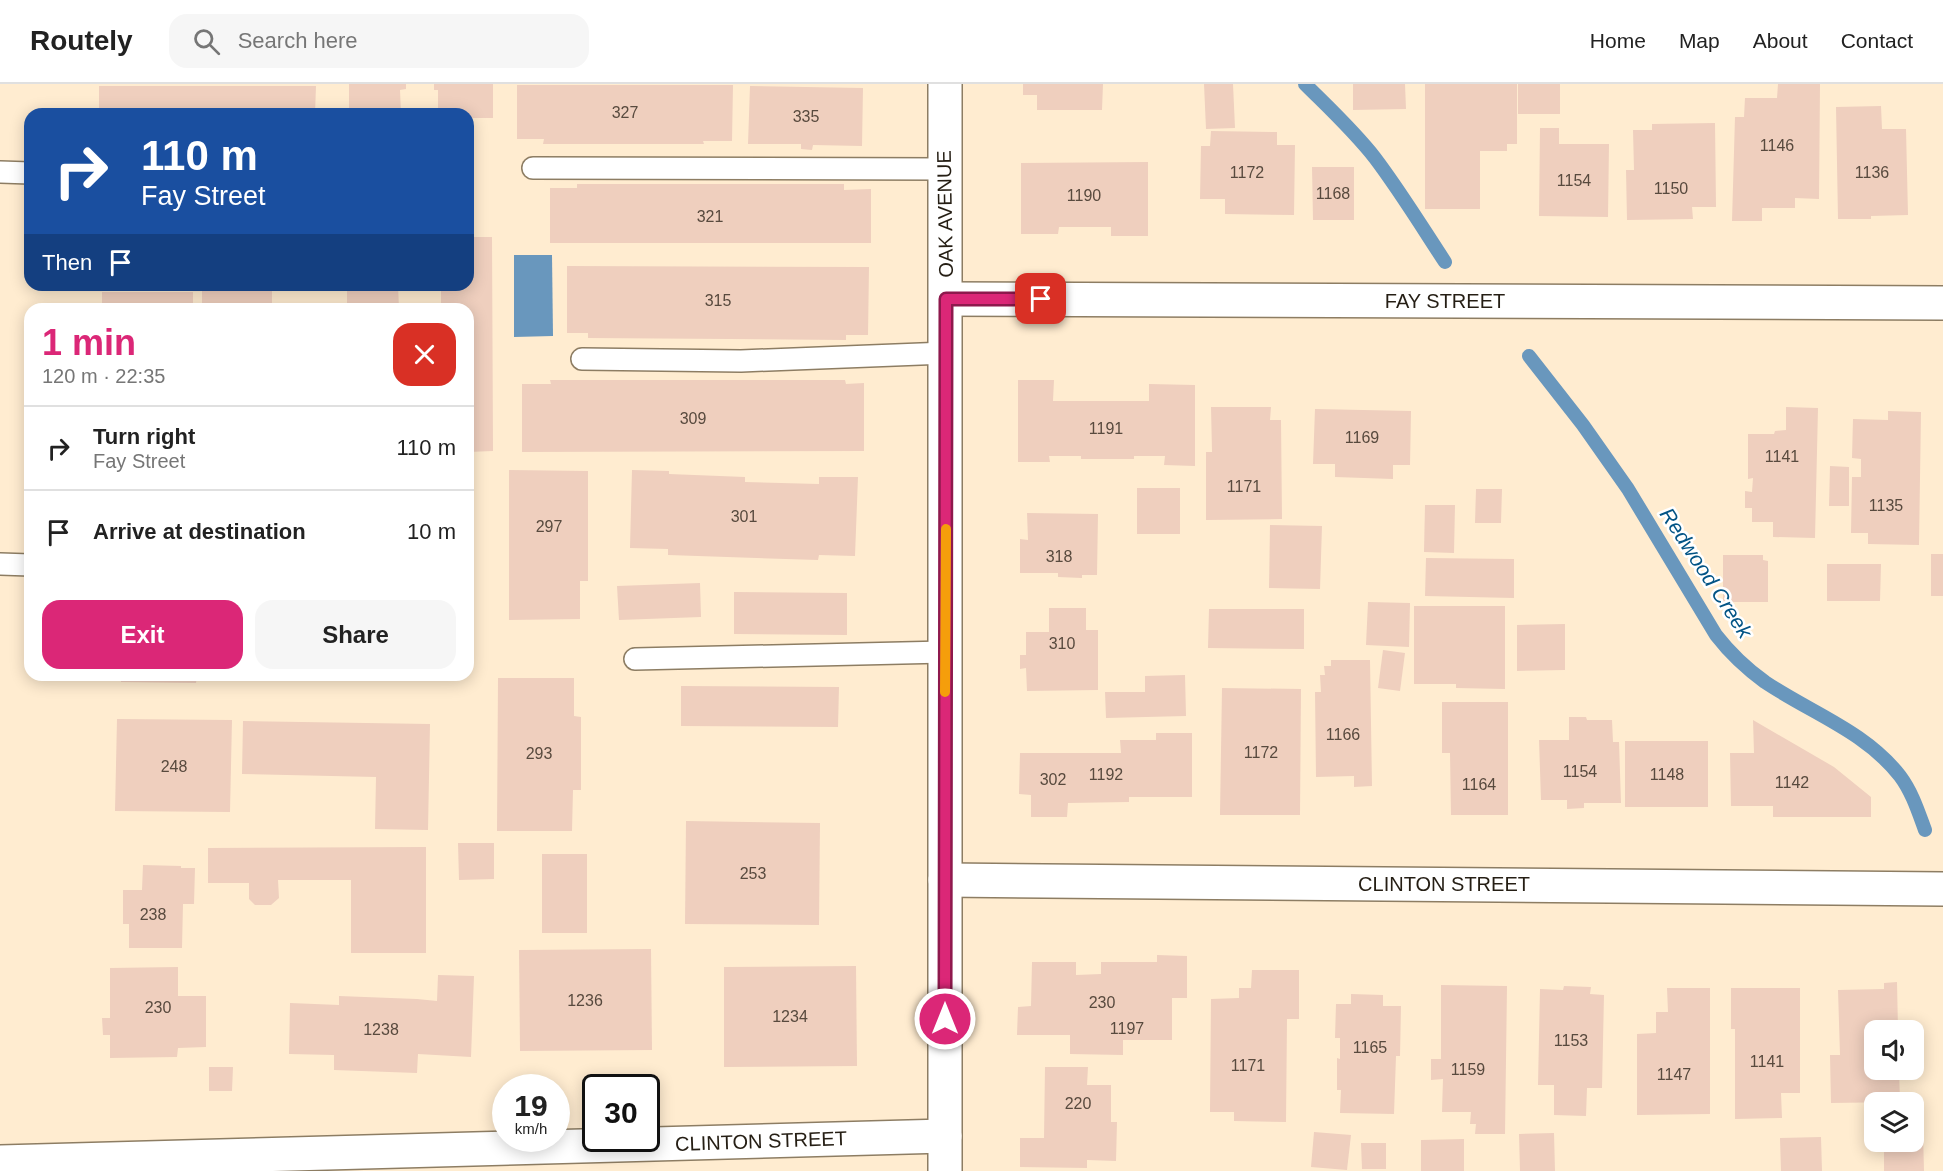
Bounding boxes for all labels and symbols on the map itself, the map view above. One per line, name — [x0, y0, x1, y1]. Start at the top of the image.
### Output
house number: 327 — [612, 104, 638, 121]
house number: 335 — [793, 108, 819, 125]
house number: 1146 — [1760, 137, 1794, 154]
street label: OAK AVENUE — [933, 150, 957, 278]
house number: 1172 — [1230, 164, 1264, 181]
house number: 1136 — [1855, 164, 1889, 181]
house number: 1154 — [1557, 172, 1591, 189]
house number: 1150 — [1654, 180, 1688, 197]
house number: 1168 — [1316, 185, 1350, 202]
house number: 1190 — [1067, 187, 1101, 204]
house number: 321 — [697, 208, 723, 225]
pin — [1015, 273, 1066, 324]
street label: FAY STREET — [1385, 290, 1505, 312]
house number: 315 — [705, 292, 731, 309]
house number: 309 — [680, 410, 706, 427]
house number: 1191 — [1089, 420, 1123, 437]
house number: 1169 — [1345, 429, 1379, 446]
house number: 1141 — [1765, 448, 1799, 465]
house number: 1171 — [1227, 478, 1261, 495]
house number: 1135 — [1869, 497, 1903, 514]
water label: Redwood Creek — [1656, 503, 1758, 643]
house number: 301 — [731, 508, 757, 525]
house number: 297 — [536, 518, 562, 535]
house number: 318 — [1046, 548, 1072, 565]
house number: 310 — [1049, 635, 1075, 652]
house number: 1166 — [1326, 726, 1360, 743]
house number: 1172 — [1244, 744, 1278, 761]
house number: 293 — [526, 745, 552, 762]
house number: 248 — [161, 758, 187, 775]
house number: 1154 — [1563, 763, 1597, 780]
house number: 1192 — [1089, 766, 1123, 783]
house number: 1148 — [1650, 766, 1684, 783]
house number: 302 — [1040, 771, 1066, 788]
house number: 1142 — [1775, 774, 1809, 791]
house number: 1164 — [1462, 776, 1496, 793]
house number: 253 — [740, 865, 766, 882]
street label: CLINTON STREET — [1358, 873, 1530, 895]
house number: 238 — [140, 906, 166, 923]
position arrow — [913, 987, 977, 1051]
house number: 1236 — [567, 992, 603, 1009]
house number: 230 — [1089, 994, 1115, 1011]
house number: 230 — [145, 999, 171, 1016]
house number: 1234 — [772, 1008, 808, 1025]
house number: 1197 — [1110, 1020, 1144, 1037]
house number: 1238 — [363, 1021, 399, 1038]
house number: 1153 — [1554, 1032, 1588, 1049]
house number: 1165 — [1353, 1039, 1387, 1056]
house number: 1141 — [1750, 1053, 1784, 1070]
house number: 1171 — [1231, 1057, 1265, 1074]
house number: 1159 — [1451, 1061, 1485, 1078]
house number: 1147 — [1657, 1066, 1691, 1083]
speed limit sign: 30 — [582, 1074, 660, 1152]
house number: 220 — [1065, 1095, 1091, 1112]
street label: CLINTON STREET — [675, 1127, 847, 1155]

